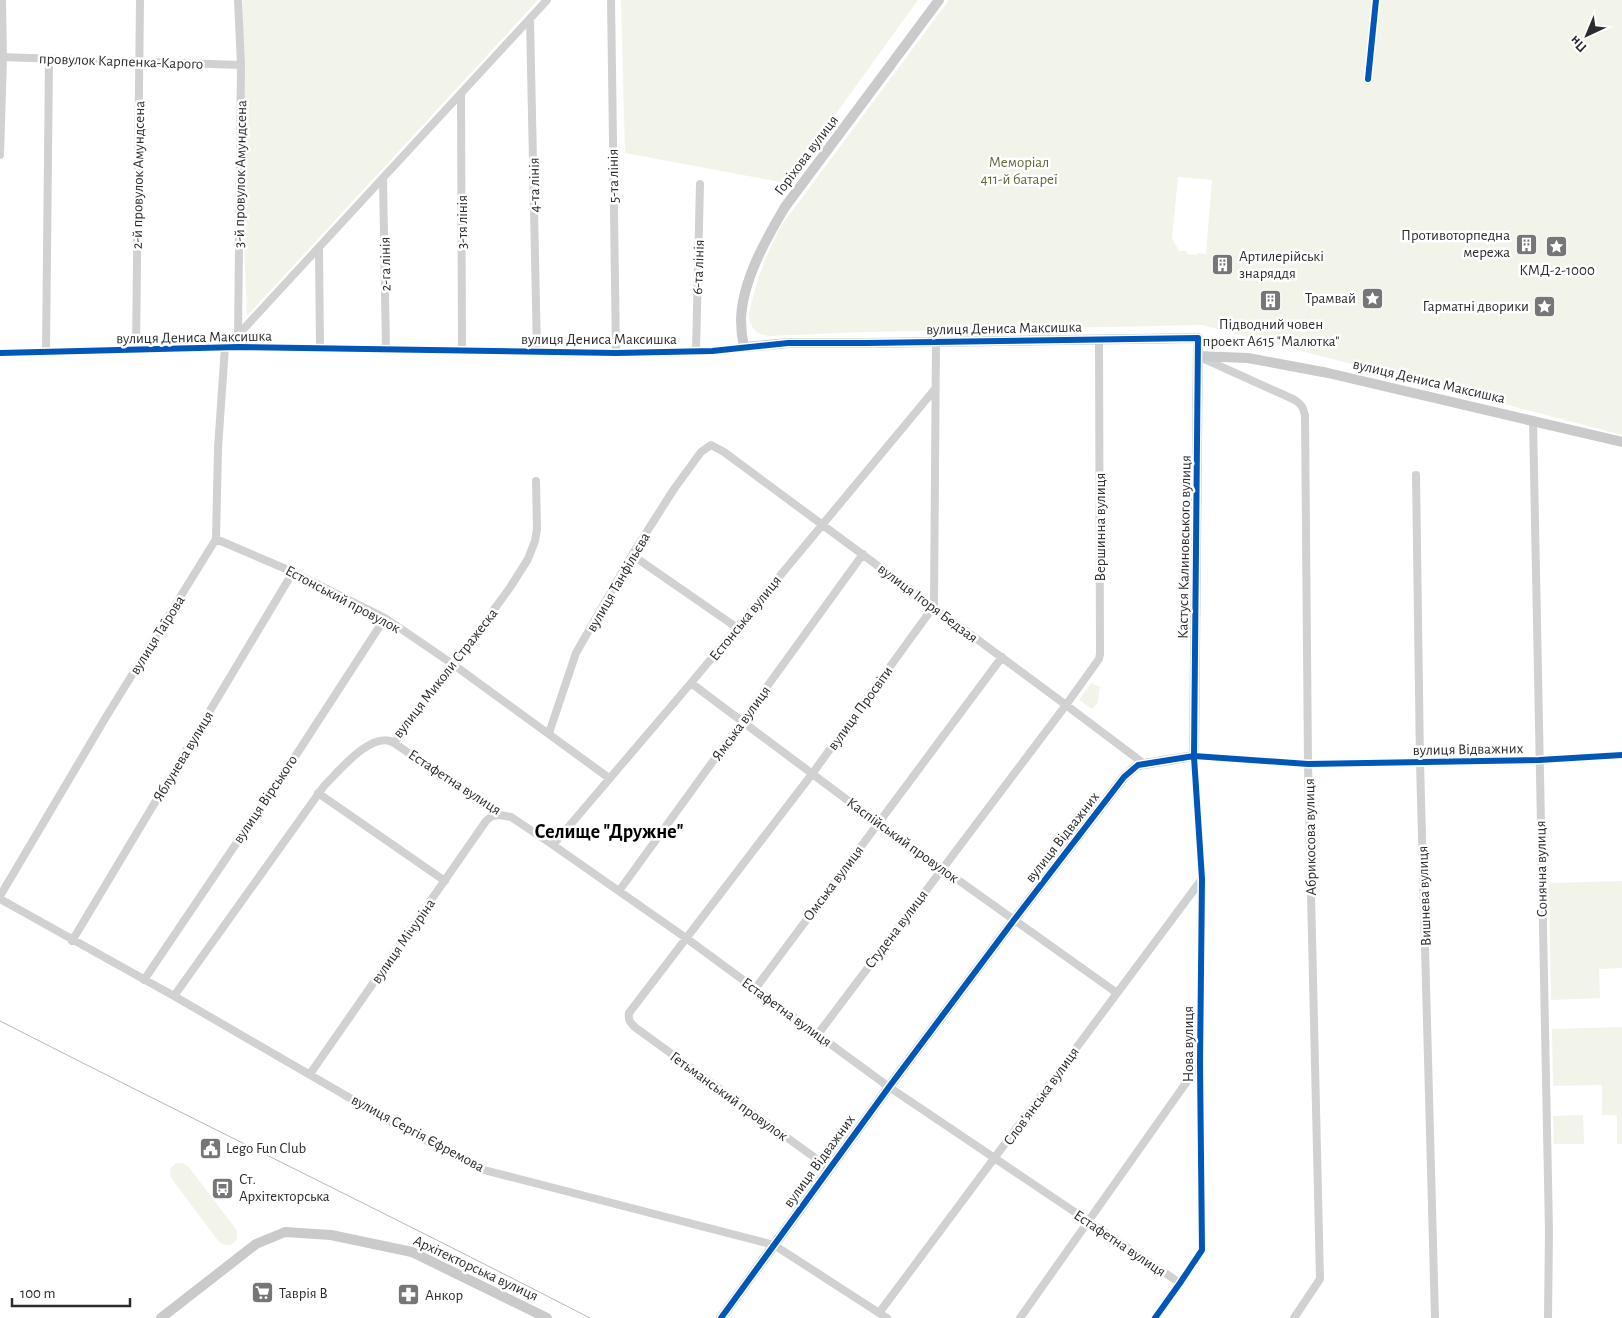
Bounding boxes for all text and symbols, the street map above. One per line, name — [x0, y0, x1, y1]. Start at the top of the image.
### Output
north arrow — [1562, 10, 1612, 60]
text: Пн — [1568, 33, 1590, 55]
street label: провулок Карпенка-Карого — [39, 51, 203, 72]
street label: 3-й провулок Амундсена — [232, 100, 249, 248]
street label: 2-й провулок Амундсена — [130, 101, 147, 249]
street label: Горіхова вулиця — [772, 113, 841, 198]
street label: 5-та лінія — [606, 149, 621, 203]
park label: Меморіал 411-й батареї — [980, 155, 1058, 187]
street label: 4-та лінія — [527, 157, 542, 213]
street label: 3-тя лінія — [455, 195, 470, 249]
place label: Противоторпедна мережа — [1401, 228, 1510, 260]
building icon: Противоторпедна мережа — [1514, 232, 1538, 256]
place icon: КМД-2-1000 — [1545, 235, 1569, 259]
street label: 2-га лінія — [378, 237, 393, 291]
street label: 6-та лінія — [690, 239, 707, 295]
place label: Артилерійські знаряддя — [1239, 249, 1324, 281]
building icon: Артилерійські знаряддя — [1211, 253, 1235, 277]
place label: КМД-2-1000 — [1519, 263, 1595, 278]
place icon: Трамвай — [1360, 286, 1384, 310]
building icon: Підводний човен проект А615 "Малютка" — [1259, 289, 1283, 313]
place label: Трамвай — [1305, 291, 1356, 306]
place icon: Гарматні дворики — [1533, 294, 1557, 318]
place label: Гарматні дворики — [1422, 299, 1529, 314]
place label: Підводний човен проект А615 "Малютка" — [1203, 317, 1339, 349]
street label: вулиця Дениса Максишка — [926, 320, 1082, 337]
street label: вулиця Дениса Максишка — [116, 329, 272, 346]
street label: вулиця Дениса Максишка — [521, 332, 677, 347]
street label: вулиця Дениса Максишка — [1351, 357, 1507, 406]
street label: Кастуся Калиновського вулиця — [1175, 455, 1194, 639]
street label: Вершинна вулиця — [1093, 473, 1108, 581]
street label: вулиця Танфільєва — [584, 530, 653, 634]
street label: вулиця Ігоря Бедзая — [875, 561, 981, 646]
street label: Естонський провулок — [283, 563, 403, 636]
street label: Естонська вулиця — [707, 573, 784, 664]
street label: вулиця Таїрова — [127, 593, 188, 677]
street label: вулиця Миколи Стражеска — [390, 606, 501, 741]
street label: вулиця Просвіти — [825, 664, 896, 753]
street label: Ямська вулиця — [709, 683, 773, 763]
street label: Яблунева вулиця — [151, 708, 216, 804]
street label: вулиця Відважних — [1413, 741, 1524, 758]
street label: Естафетна вулиця — [406, 747, 504, 818]
street label: вулиця Вірського — [230, 752, 300, 846]
street label: Абрикосова вулиця — [1302, 778, 1319, 896]
street label: вулиця Відважних — [1022, 789, 1103, 885]
street label: Каспійський провулок — [844, 795, 962, 886]
street label: Сонячна вулиця — [1533, 820, 1550, 918]
district label: Селище "Дружне" — [534, 822, 684, 842]
street label: Омська вулиця — [800, 843, 866, 924]
street label: Вишнева вулиця — [1415, 846, 1434, 946]
street label: Студена вулиця — [862, 887, 931, 971]
street label: вулиця Мічуріна — [369, 896, 438, 987]
street label: Естафетна вулиця — [739, 975, 834, 1050]
street label: Нова вулиця — [1181, 1006, 1196, 1082]
street label: Словʼянська вулиця — [1001, 1044, 1082, 1148]
street label: Гетьманський провулок — [667, 1049, 790, 1144]
street label: вулиця Сергія Єфремова — [349, 1092, 487, 1175]
street label: вулиця Відважних — [781, 1112, 858, 1210]
public building icon: Lego Fun Club — [198, 1136, 222, 1160]
place label: Lego Fun Club — [226, 1141, 307, 1156]
place label: Ст. Архітекторська — [239, 1172, 330, 1204]
bus stop icon: Ст. Архітекторська — [211, 1176, 235, 1200]
street label: Естафетна вулиця — [1071, 1207, 1168, 1280]
street label: Архітекторська вулиця — [411, 1233, 541, 1304]
scale bar — [12, 1276, 130, 1308]
supermarket icon: Таврія В — [251, 1281, 275, 1305]
pharmacy icon: Анкор — [397, 1283, 421, 1307]
text: 100 m — [20, 1286, 55, 1301]
place label: Таврія В — [279, 1286, 328, 1301]
place label: Анкор — [425, 1288, 463, 1303]

